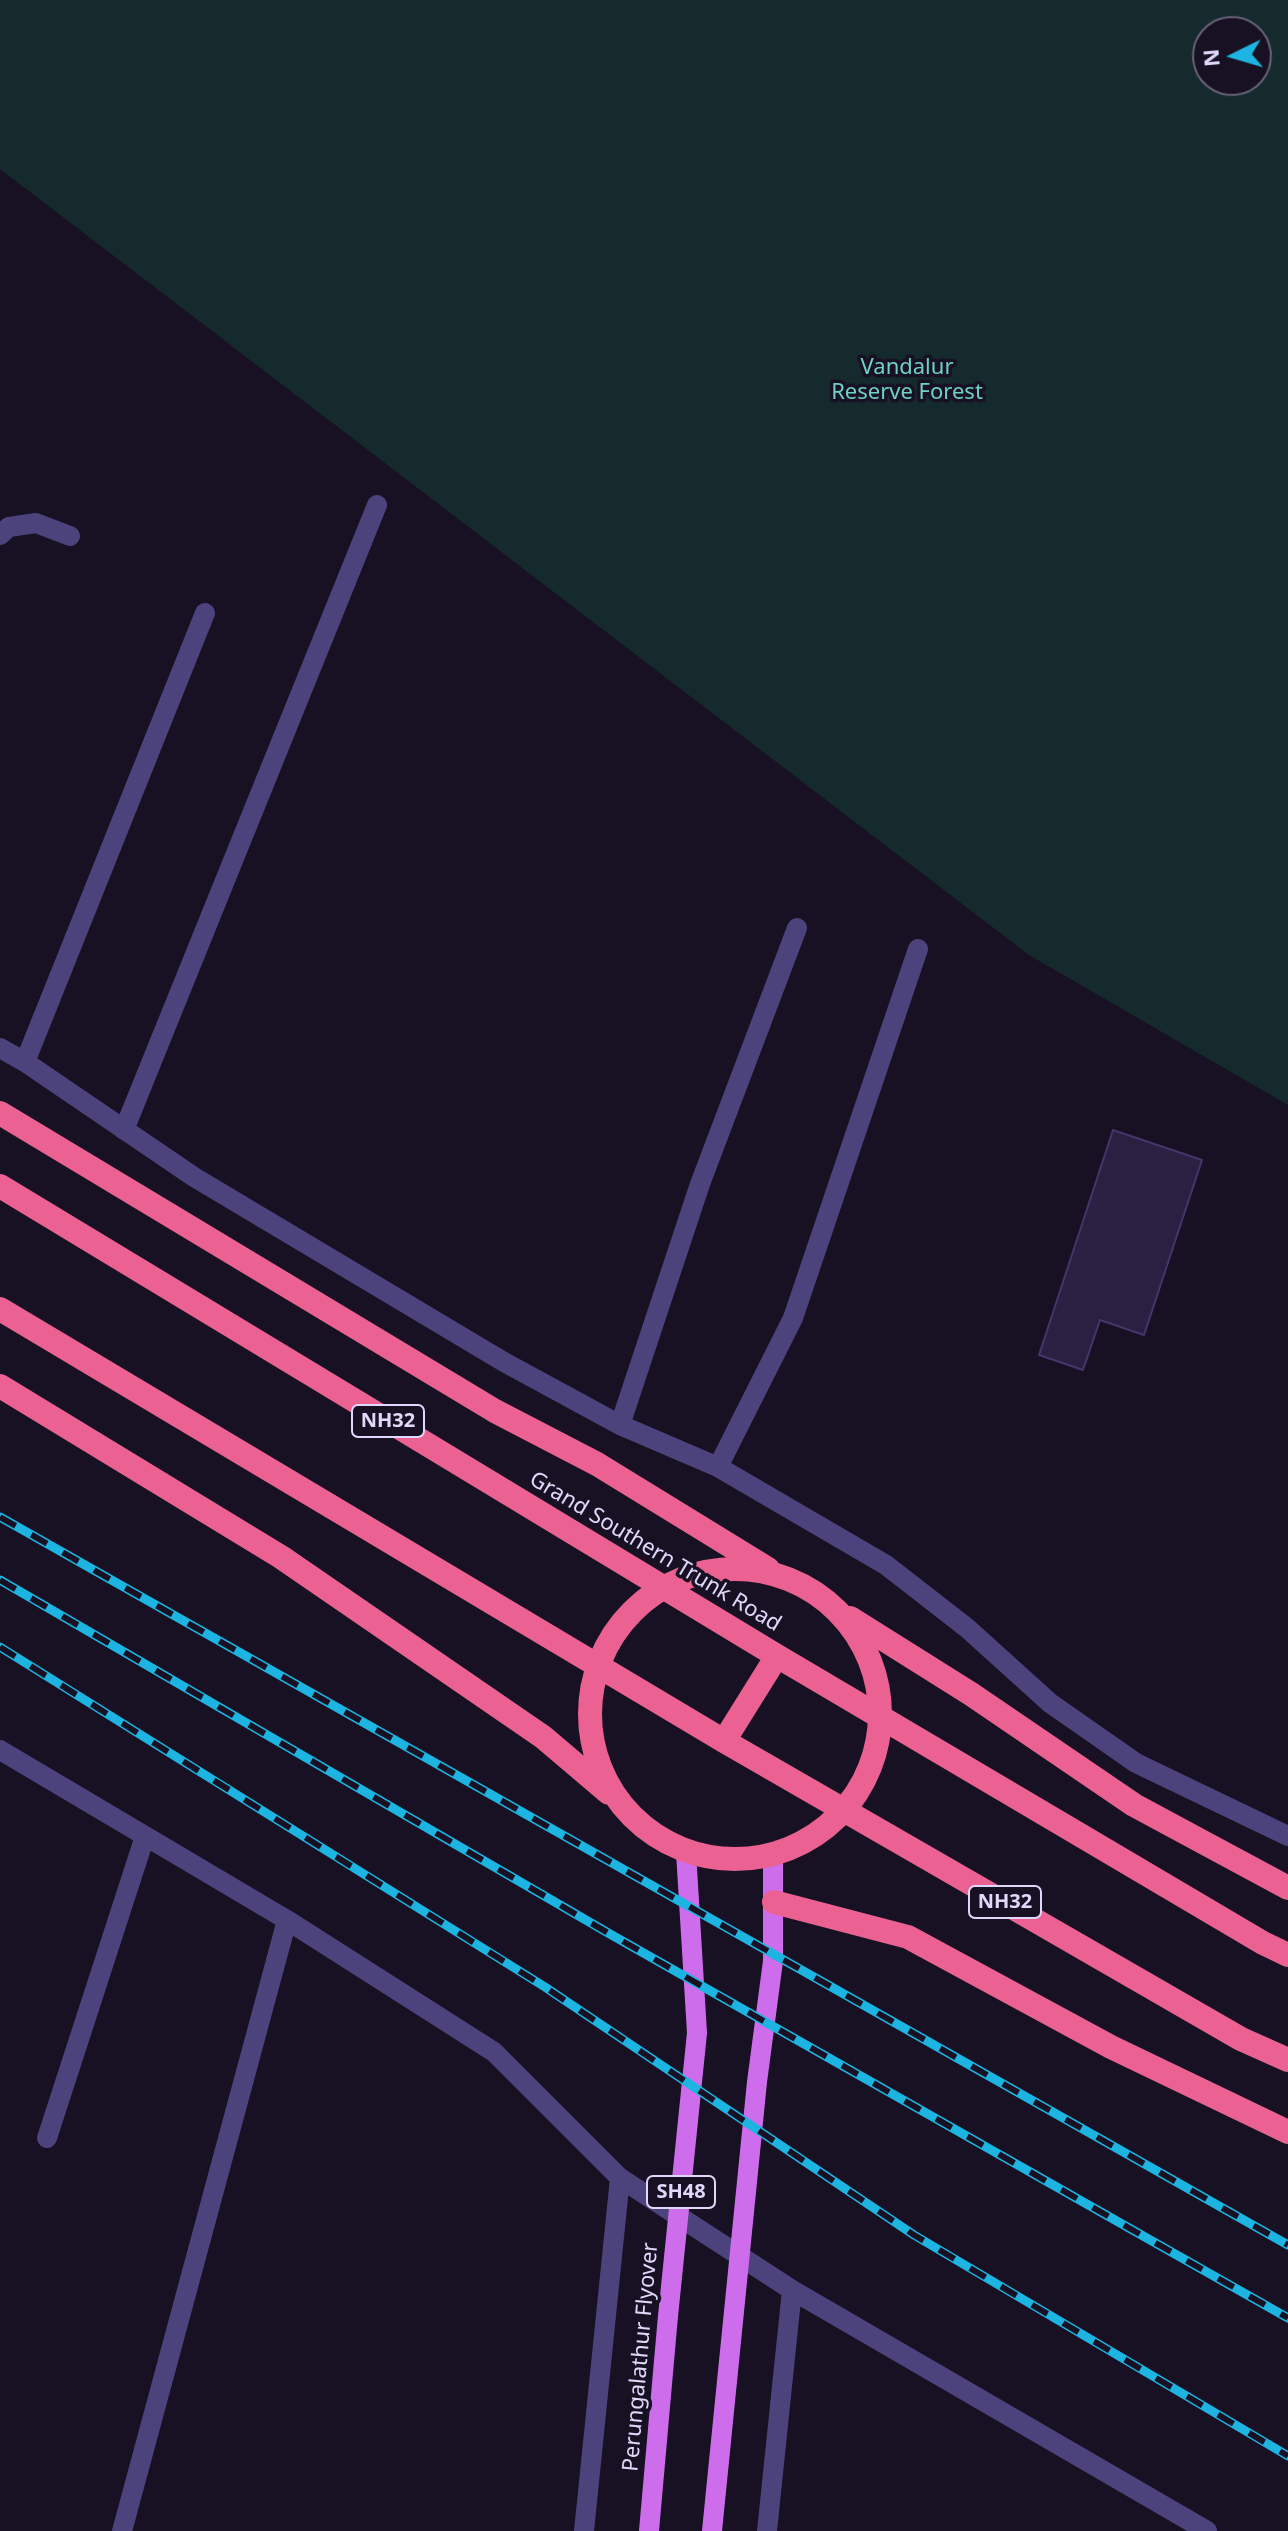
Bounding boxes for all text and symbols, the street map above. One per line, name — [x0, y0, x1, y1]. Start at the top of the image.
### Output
north arrow — [1192, 16, 1272, 96]
text: N — [1194, 48, 1226, 68]
park label: Vandalur Reserve Forest — [831, 355, 983, 406]
road number: NH32 — [352, 1405, 424, 1437]
street label: Grand Southern Trunk Road — [524, 1466, 786, 1638]
road number: NH32 — [969, 1886, 1041, 1918]
road number: SH48 — [647, 2176, 715, 2208]
street label: Perungalathur Flyover — [618, 2241, 664, 2473]

